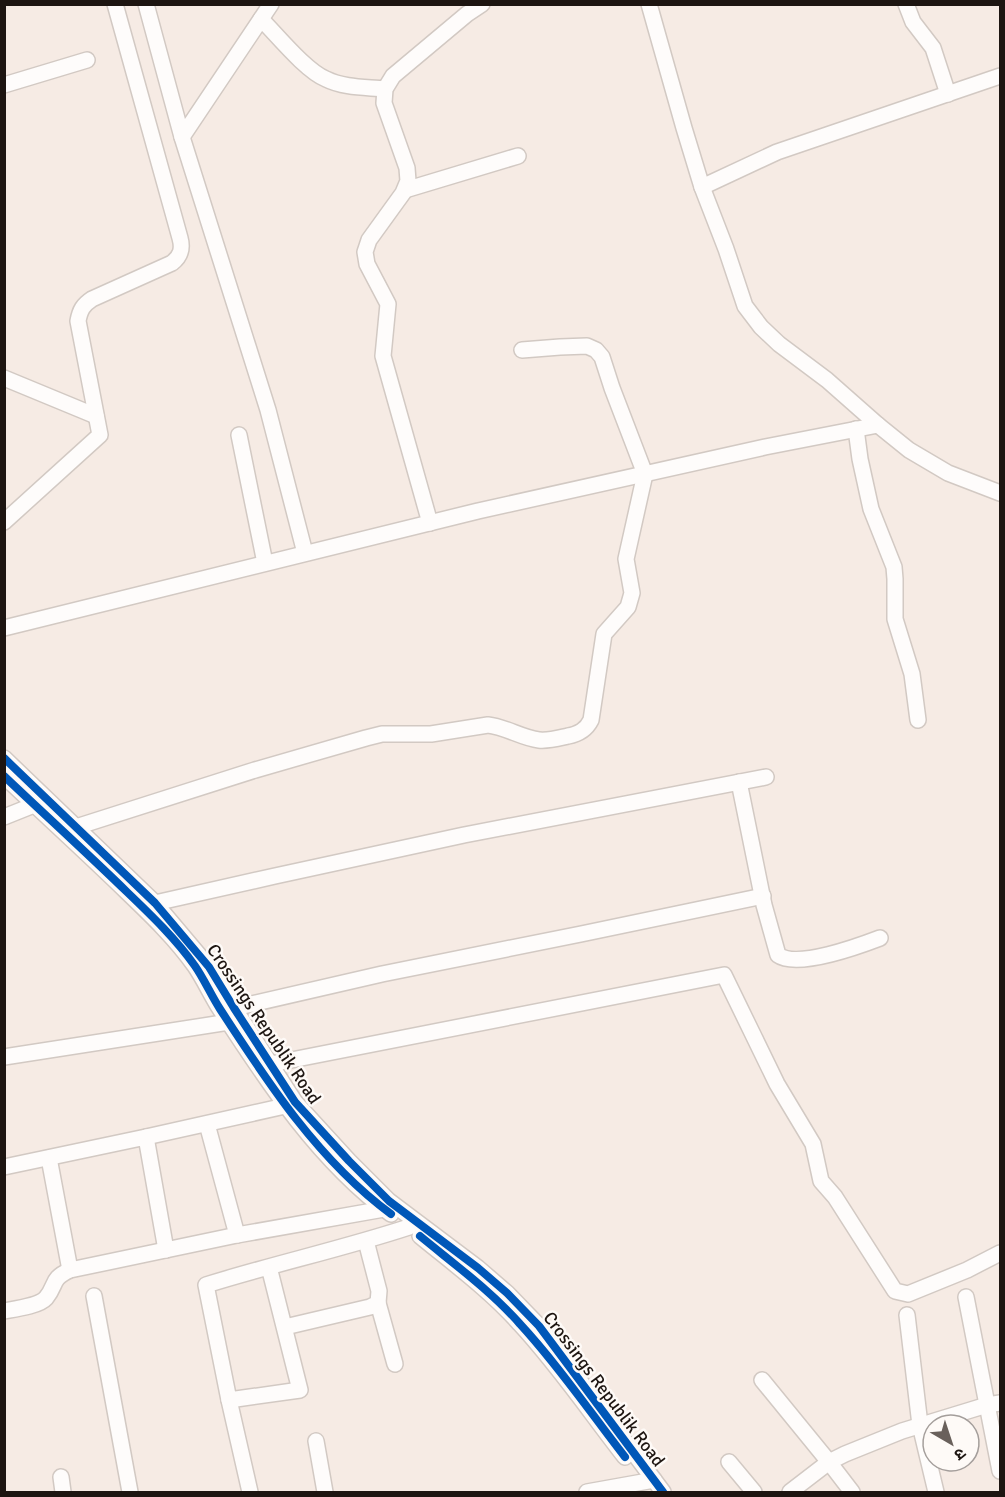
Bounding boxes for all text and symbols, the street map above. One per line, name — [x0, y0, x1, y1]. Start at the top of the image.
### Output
street label: Crossings Republik Road — [202, 940, 326, 1108]
street label: Crossings Republik Road — [539, 1307, 669, 1471]
north arrow — [921, 1413, 981, 1473]
text: उ — [949, 1443, 970, 1465]

